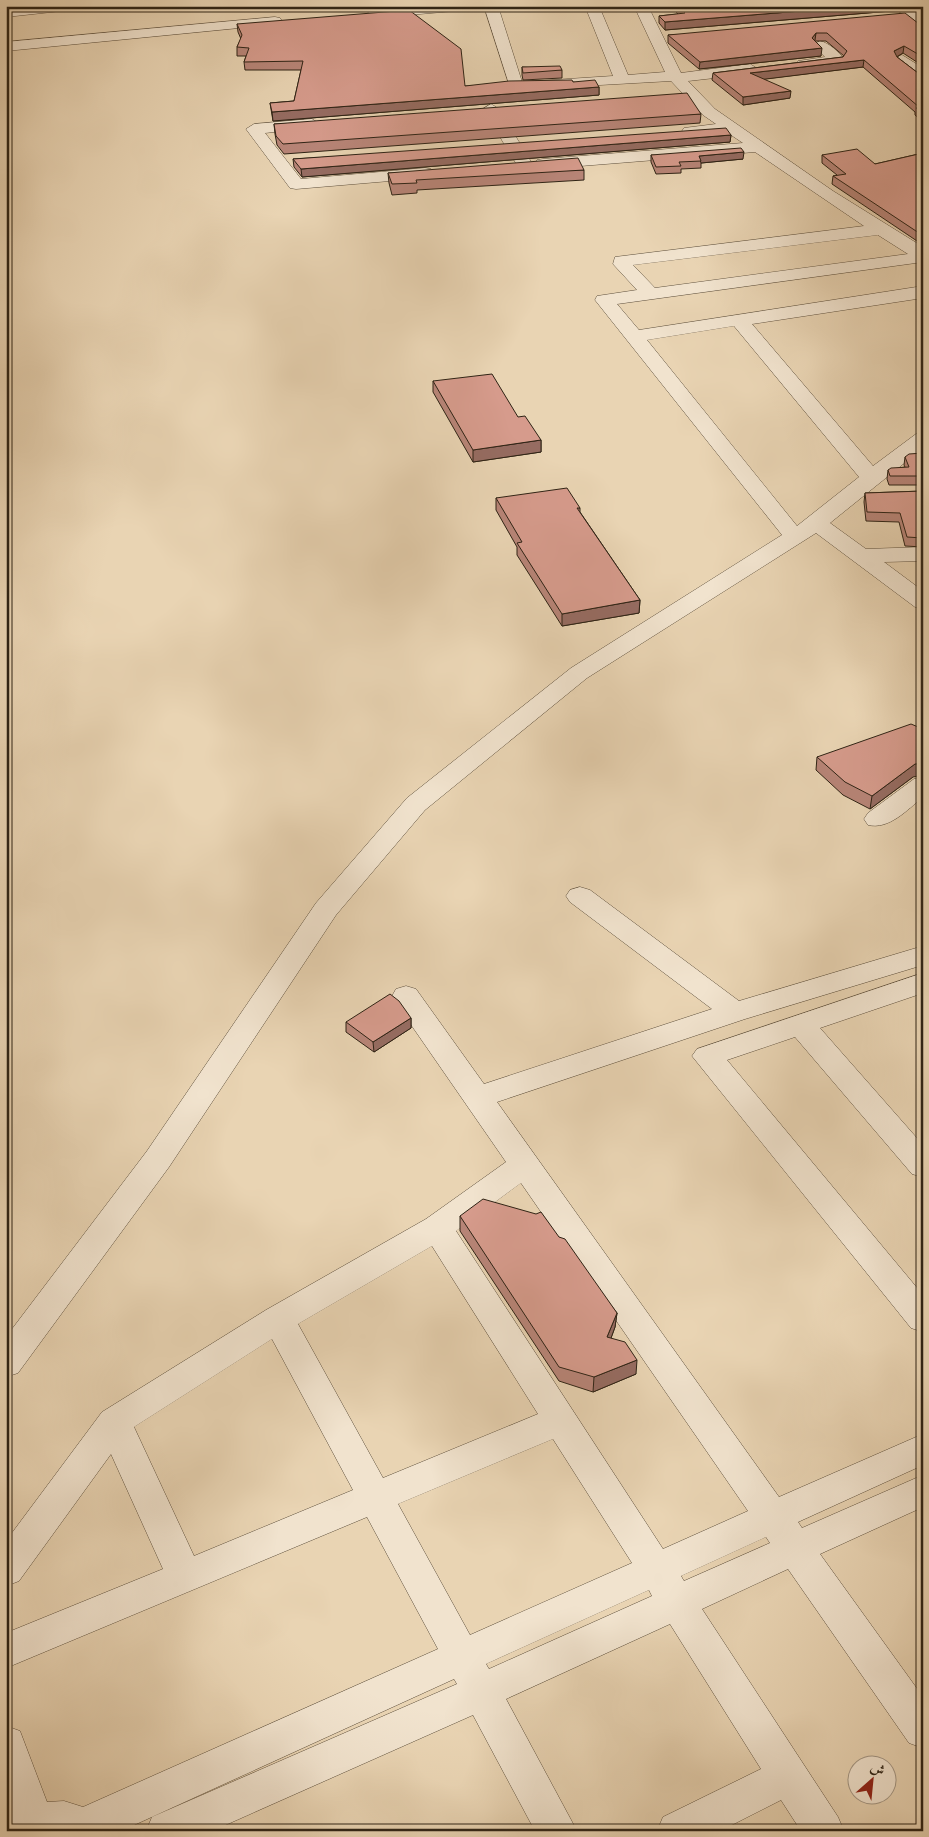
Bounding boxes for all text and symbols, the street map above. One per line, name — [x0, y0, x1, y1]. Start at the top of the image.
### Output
north arrow — [846, 1754, 896, 1804]
text: ش — [868, 1758, 888, 1780]

